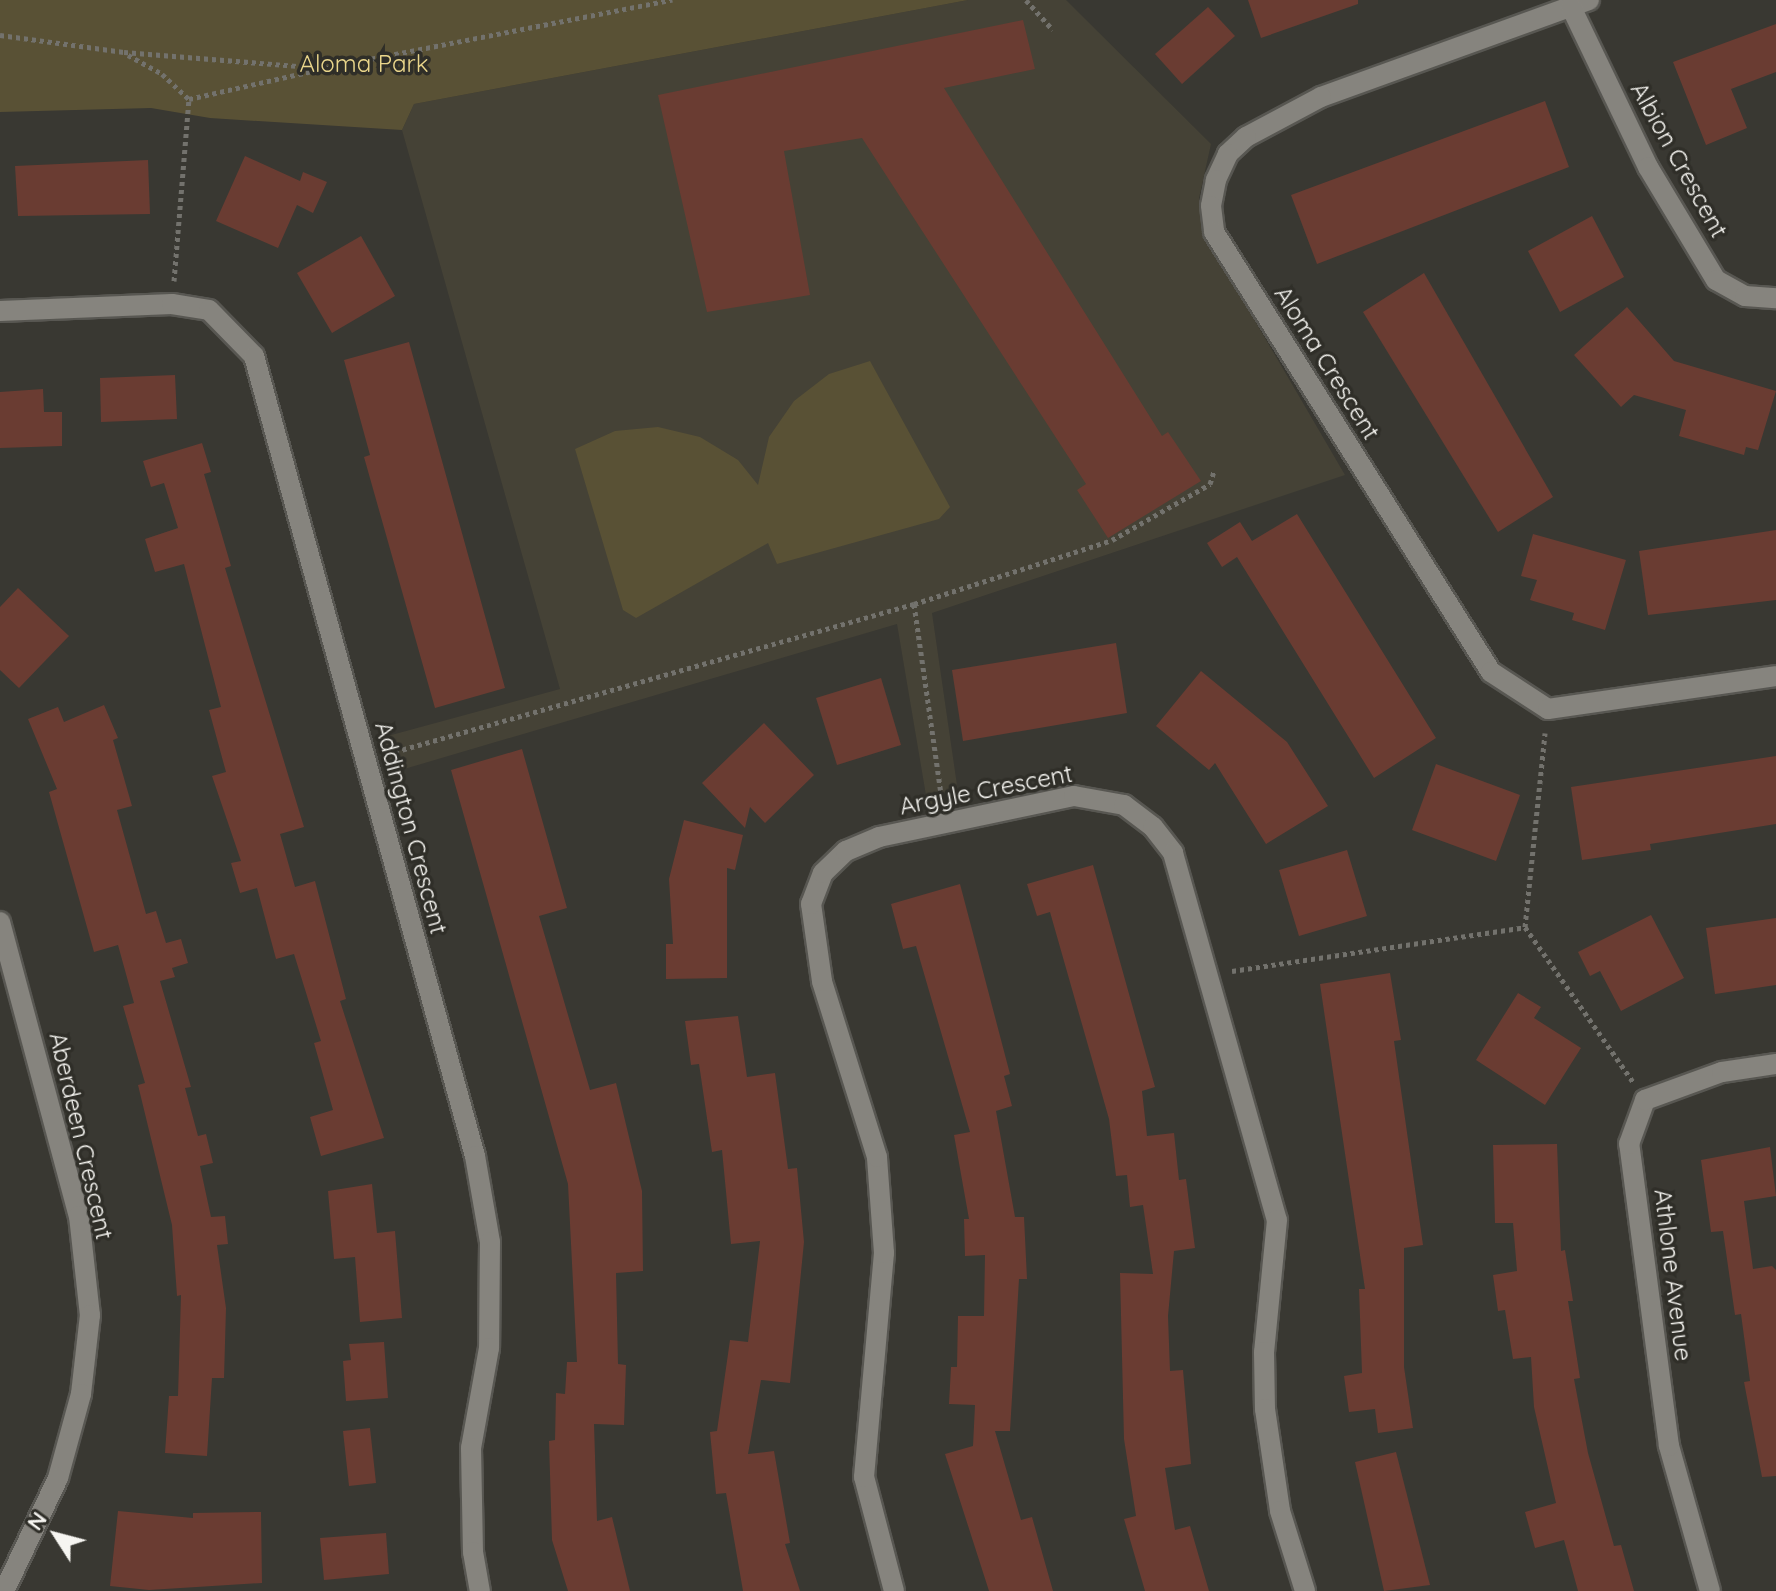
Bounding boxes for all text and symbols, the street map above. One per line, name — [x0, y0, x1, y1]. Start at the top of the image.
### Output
park label: Aloma Park — [299, 50, 429, 78]
street label: Albion Crescent — [1625, 77, 1733, 243]
street label: Aloma Crescent — [1268, 281, 1386, 445]
street label: Addington Crescent — [369, 719, 453, 937]
street label: Argyle Crescent — [897, 759, 1075, 821]
street label: Aberdeen Crescent — [43, 1030, 119, 1242]
street label: Athlone Avenue — [1648, 1187, 1698, 1363]
north arrow — [16, 1495, 96, 1575]
text: N — [20, 1506, 53, 1536]

